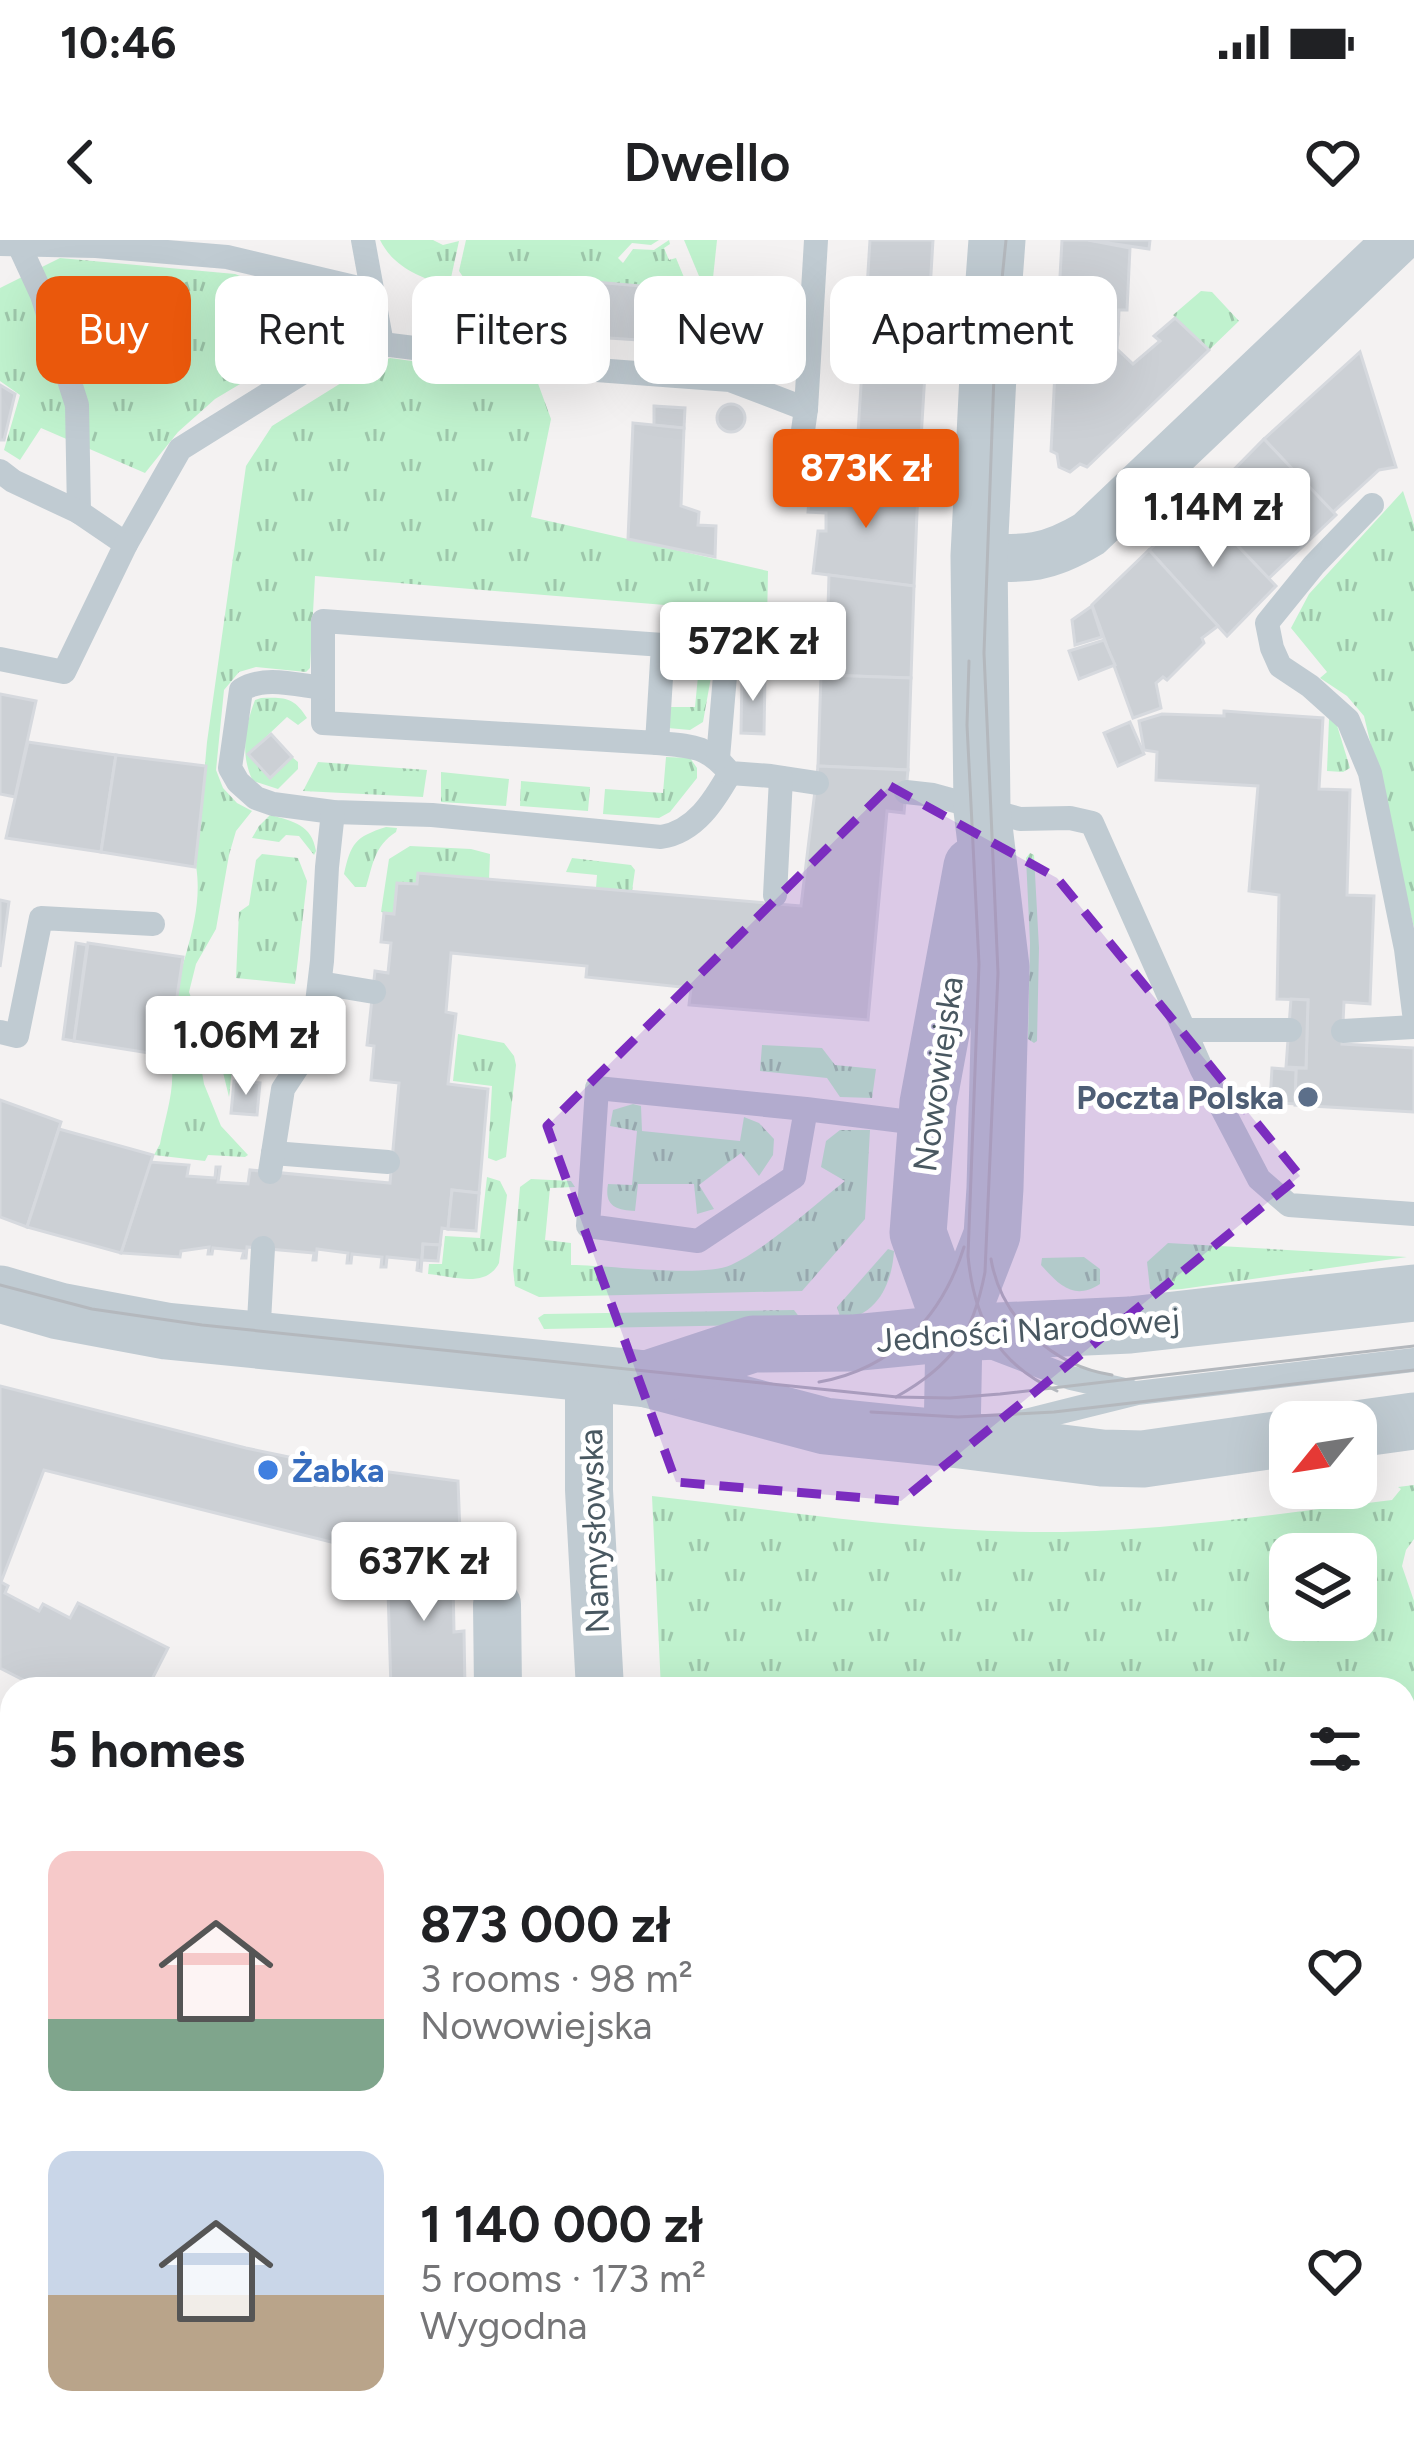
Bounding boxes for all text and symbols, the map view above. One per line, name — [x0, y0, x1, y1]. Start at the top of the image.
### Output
text: 10:46 — [60, 15, 176, 69]
icon: back — [48, 129, 114, 195]
icon: heart — [1300, 129, 1366, 195]
text: Dwello — [623, 130, 791, 195]
chip: Buy — [36, 276, 191, 384]
chip: Rent — [215, 276, 388, 384]
chip: Filters — [412, 276, 610, 384]
chip: New — [634, 276, 806, 384]
chip: Apartment — [830, 276, 1117, 384]
pin: 873K zł — [755, 429, 977, 531]
text: 873K zł — [800, 444, 932, 491]
pin: 1.14M zł — [1089, 468, 1337, 570]
text: 1.14M zł — [1143, 483, 1283, 530]
pin: 572K zł — [642, 602, 864, 704]
text: 572K zł — [687, 617, 819, 664]
street label: Nowowiejska — [905, 974, 971, 1174]
pin: 1.06M zł — [122, 996, 370, 1098]
text: 1.06M zł — [173, 1011, 319, 1058]
place label: Poczta Polska — [1076, 1078, 1284, 1117]
marker: Poczta Polska — [1295, 1084, 1321, 1110]
street label: Jedności Narodowej — [875, 1300, 1181, 1360]
north arrow — [1269, 1401, 1377, 1509]
map controls — [1269, 1401, 1377, 1641]
street label: Namysłowska — [571, 1428, 617, 1634]
place label: Żabka — [292, 1451, 385, 1490]
marker: Żabka — [255, 1457, 281, 1483]
pin: 637K zł — [313, 1522, 535, 1624]
button: layers — [1269, 1533, 1377, 1641]
text: 637K zł — [358, 1537, 490, 1584]
icon: filters — [1302, 1716, 1368, 1782]
text: 5 homes — [48, 1719, 245, 1780]
text: 873 000 zł — [420, 1894, 670, 1955]
icon: home — [144, 1899, 288, 2043]
icon: heart — [1302, 1938, 1368, 2004]
text: 3 rooms · 98 m² — [420, 1955, 693, 2002]
text: Nowowiejska — [420, 2002, 652, 2049]
text: 1 140 000 zł — [420, 2194, 703, 2255]
icon: home — [144, 2199, 288, 2343]
icon: heart — [1302, 2238, 1368, 2304]
text: 5 rooms · 173 m² — [420, 2255, 706, 2302]
text: Wygodna — [420, 2302, 588, 2349]

